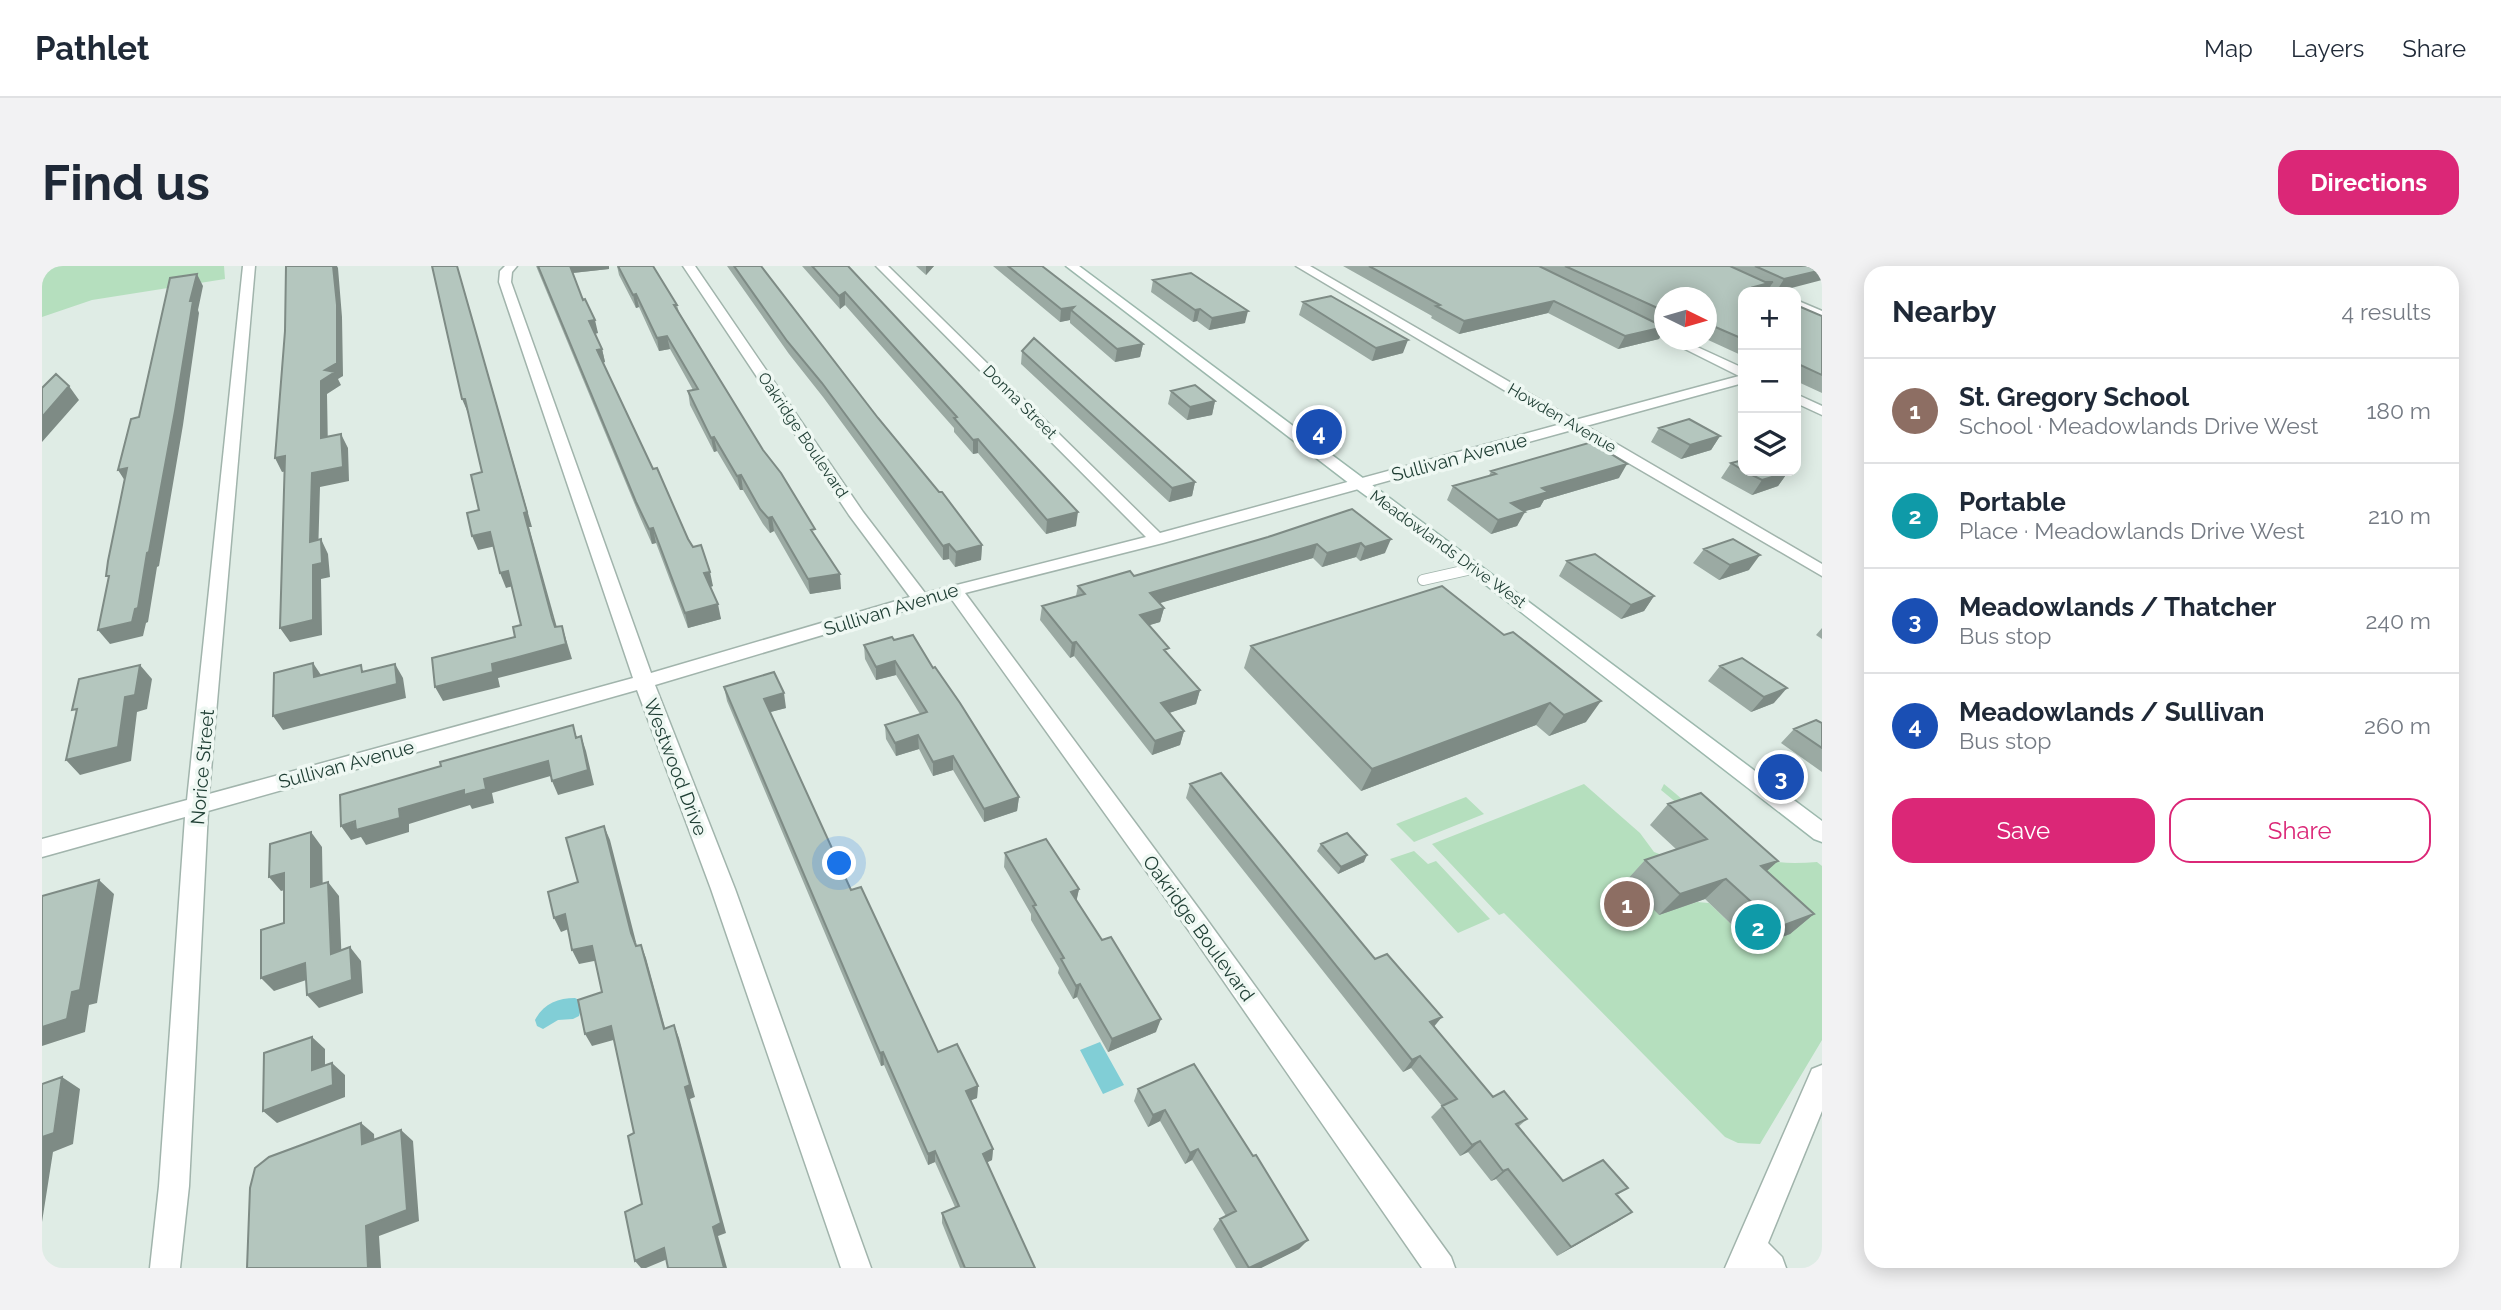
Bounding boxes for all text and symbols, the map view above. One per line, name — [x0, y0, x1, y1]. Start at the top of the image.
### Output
text: Pathlet — [35, 29, 149, 68]
text: Map — [2204, 34, 2253, 63]
text: Layers — [2291, 34, 2364, 63]
text: Share — [2402, 34, 2466, 63]
button: Directions — [2278, 150, 2459, 215]
text: Find us — [42, 154, 210, 211]
north arrow — [1654, 287, 1717, 350]
map controls — [1738, 287, 1801, 476]
button: + — [1738, 287, 1801, 350]
text: Nearby — [1892, 294, 1996, 329]
text: 4 results — [2342, 298, 2431, 325]
button: − — [1738, 350, 1801, 413]
street label: Donna Street — [979, 361, 1061, 443]
street label: Oakridge Boulevard — [754, 369, 852, 501]
street label: Howden Avenue — [1504, 379, 1620, 457]
text: St. Gregory School — [1959, 382, 2189, 412]
text: 1 — [1909, 397, 1921, 424]
text: 180 m — [2366, 397, 2431, 424]
pin: 4 — [1296, 406, 1342, 458]
text: School · Meadowlands Drive West — [1959, 412, 2319, 439]
button: layers — [1738, 413, 1801, 476]
street label: Sullivan Avenue — [1389, 428, 1529, 486]
street label: Meadowlands Drive West — [1366, 486, 1530, 612]
text: Portable — [1959, 487, 2066, 517]
text: 2 — [1909, 502, 1921, 529]
text: 210 m — [2368, 502, 2431, 529]
text: Place · Meadowlands Drive West — [1959, 517, 2305, 544]
street label: Sullivan Avenue — [821, 578, 961, 640]
text: Meadowlands / Thatcher — [1959, 592, 2276, 622]
text: 3 — [1909, 607, 1921, 634]
text: 240 m — [2365, 607, 2431, 634]
text: Bus stop — [1959, 622, 2051, 649]
street label: Westwood Drive — [640, 695, 712, 839]
text: Meadowlands / Sullivan — [1959, 697, 2264, 727]
street label: Norice Street — [186, 708, 218, 826]
text: 4 — [1908, 712, 1922, 739]
text: 260 m — [2364, 712, 2431, 739]
text: Bus stop — [1959, 727, 2051, 754]
street label: Sullivan Avenue — [276, 735, 416, 793]
pin: 3 — [1758, 751, 1804, 803]
button: Save — [1892, 798, 2155, 863]
button: Share — [2169, 798, 2431, 863]
your location — [822, 846, 856, 880]
street label: Oakridge Boulevard — [1139, 851, 1259, 1005]
pin: 1 — [1604, 878, 1650, 930]
pin: 2 — [1735, 901, 1781, 953]

